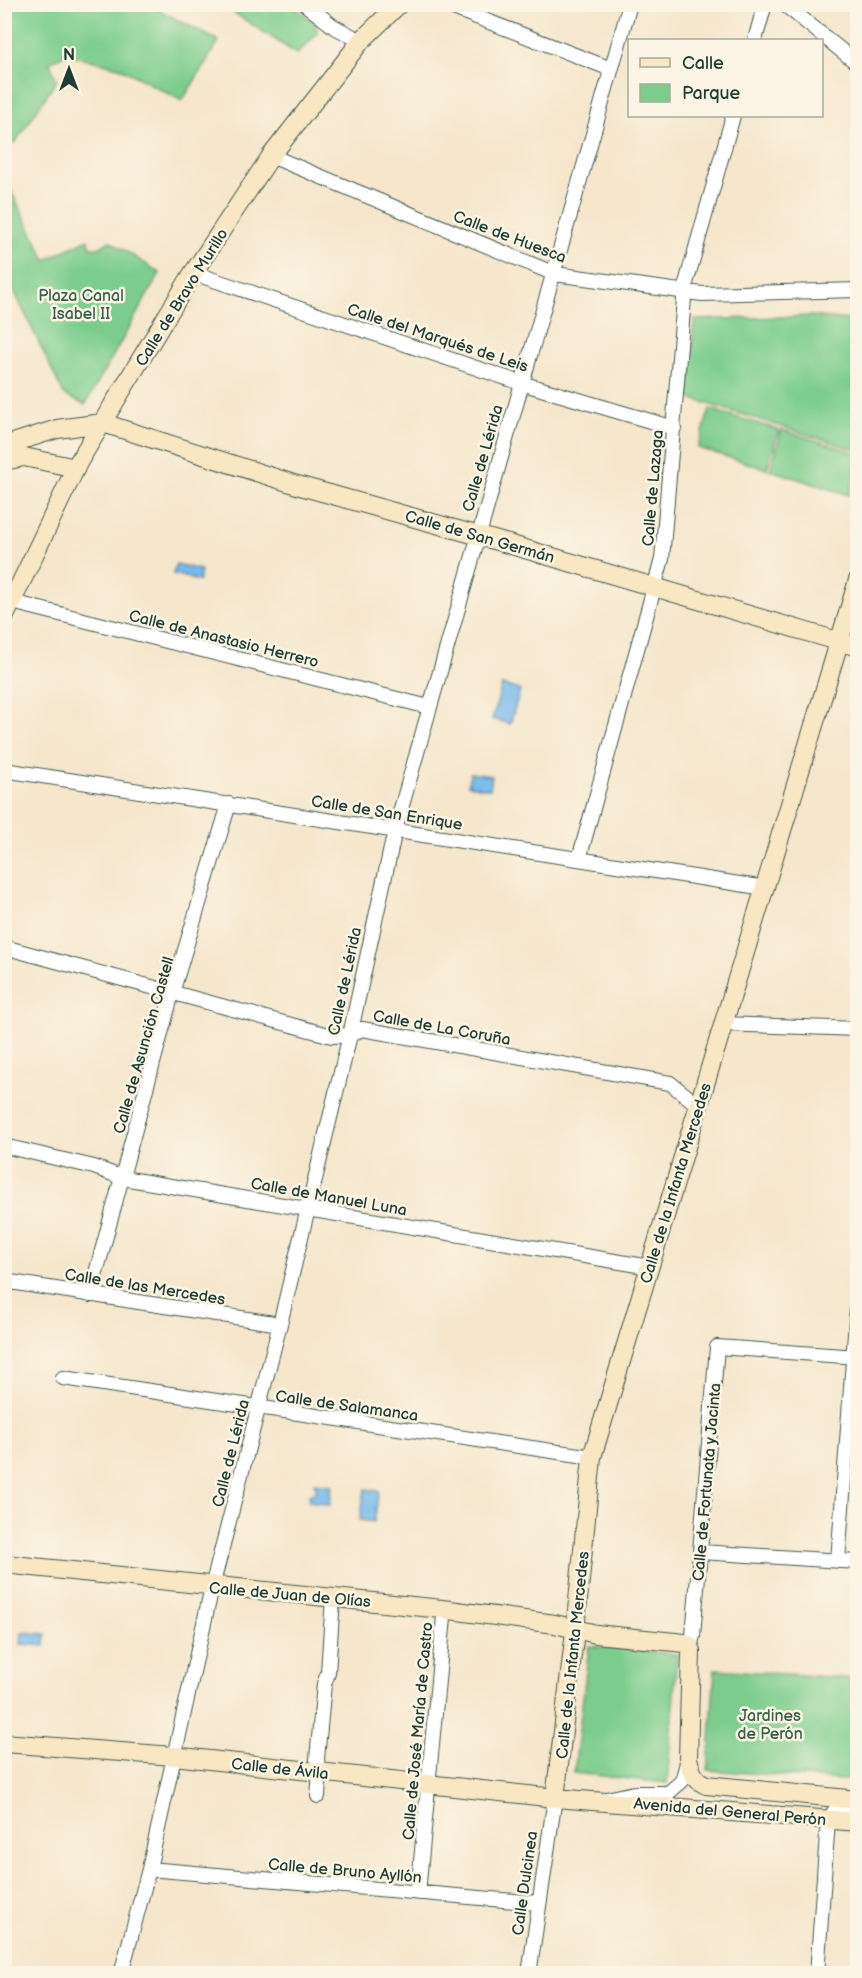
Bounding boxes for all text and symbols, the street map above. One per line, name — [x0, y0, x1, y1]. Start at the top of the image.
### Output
north arrow — [39, 39, 99, 99]
legend — [628, 39, 823, 117]
text: N — [63, 46, 75, 65]
text: Calle — [682, 53, 724, 74]
text: Parque — [682, 83, 740, 104]
street label: Calle de Huesca — [450, 207, 569, 268]
street label: Calle de Bravo Murillo — [132, 225, 232, 370]
park label: Plaza Canal Isabel II — [38, 287, 124, 324]
street label: Calle del Marqués de Leis — [345, 300, 530, 377]
street label: Calle de Lérida — [459, 403, 508, 514]
street label: Calle de Lazaga — [639, 429, 668, 547]
street label: Calle de San Germán — [403, 507, 557, 568]
street label: Calle de Anastasio Herrero — [127, 607, 321, 672]
street label: Calle de San Enrique — [310, 792, 464, 835]
street label: Calle de Lérida — [325, 925, 366, 1037]
street label: Calle de Asunción Castell — [110, 955, 179, 1136]
street label: Calle de La Coruña — [371, 1007, 512, 1050]
street label: Calle de la Infanta Mercedes — [637, 1081, 716, 1286]
street label: Calle de Manuel Luna — [249, 1174, 408, 1221]
street label: Calle de las Mercedes — [63, 1265, 226, 1310]
street label: Calle de Fortunata y Jacinta — [689, 1382, 726, 1582]
street label: Calle de Salamanca — [274, 1387, 419, 1426]
street label: Calle de Lérida — [209, 1398, 254, 1509]
street label: Calle de la Infanta Mercedes — [553, 1550, 594, 1760]
street label: Calle de Juan de Olías — [208, 1579, 372, 1612]
street label: Calle de José María de Castro — [399, 1621, 438, 1841]
park label: Jardines de Perón — [737, 1707, 803, 1744]
street label: Calle de Ávila — [230, 1753, 330, 1784]
street label: Avenida del General Perón — [633, 1795, 827, 1830]
street label: Calle Dulcinea — [509, 1830, 542, 1937]
street label: Calle de Bruno Ayllón — [267, 1855, 423, 1888]

